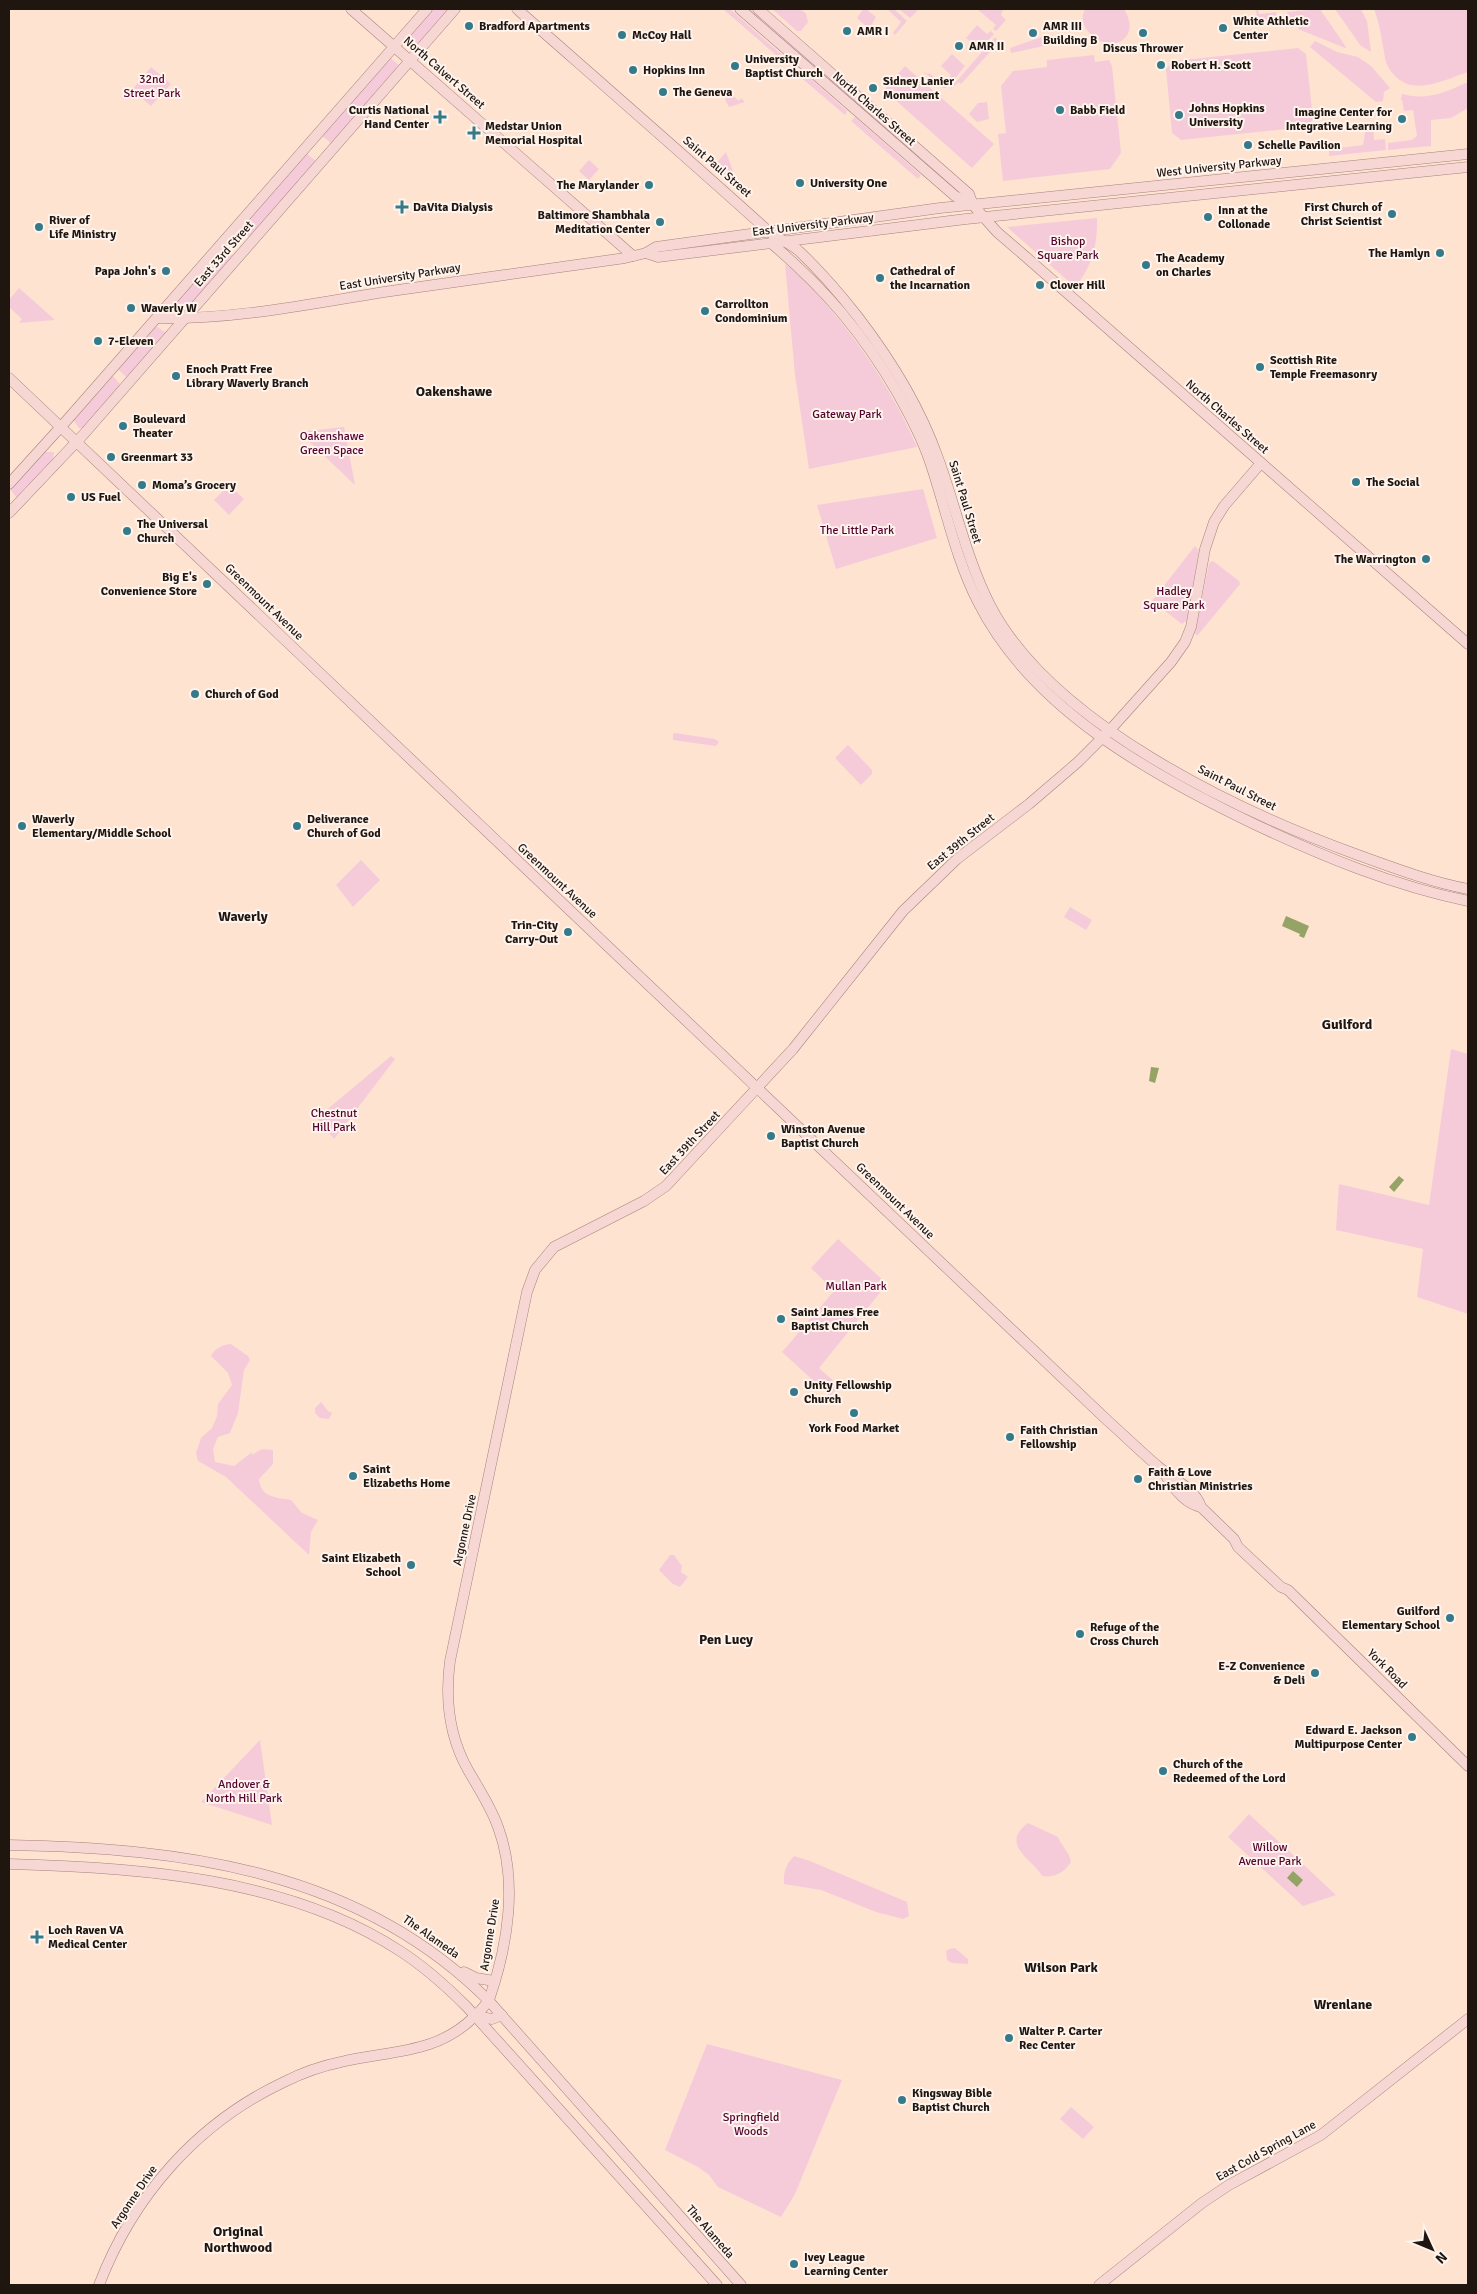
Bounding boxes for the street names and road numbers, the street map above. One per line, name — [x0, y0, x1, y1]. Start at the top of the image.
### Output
street label: North Calvert Street — [400, 33, 488, 113]
street label: North Charles Street — [829, 69, 919, 149]
street label: Saint Paul Street — [680, 133, 754, 201]
street label: West University Parkway — [1156, 153, 1283, 181]
street label: East University Parkway — [751, 210, 875, 240]
street label: East 33rd Street — [191, 218, 257, 290]
street label: East University Parkway — [338, 260, 462, 294]
street label: North Charles Street — [1182, 377, 1272, 457]
street label: Saint Paul Street — [945, 459, 985, 545]
street label: Greenmount Avenue — [221, 561, 307, 643]
street label: Saint Paul Street — [1195, 762, 1279, 814]
street label: East 39th Street — [924, 810, 998, 874]
street label: Greenmount Avenue — [514, 840, 600, 922]
street label: East 39th Street — [656, 1108, 724, 1178]
street label: Greenmount Avenue — [852, 1160, 938, 1242]
street label: Argonne Drive — [450, 1493, 480, 1567]
street label: York Road — [1364, 1646, 1410, 1692]
street label: Argonne Drive — [477, 1898, 503, 1972]
street label: The Alameda — [400, 1912, 462, 1962]
street label: East Cold Spring Lane — [1213, 2117, 1319, 2185]
street label: Argonne Drive — [107, 2163, 161, 2231]
street label: The Alameda — [683, 2202, 737, 2262]

